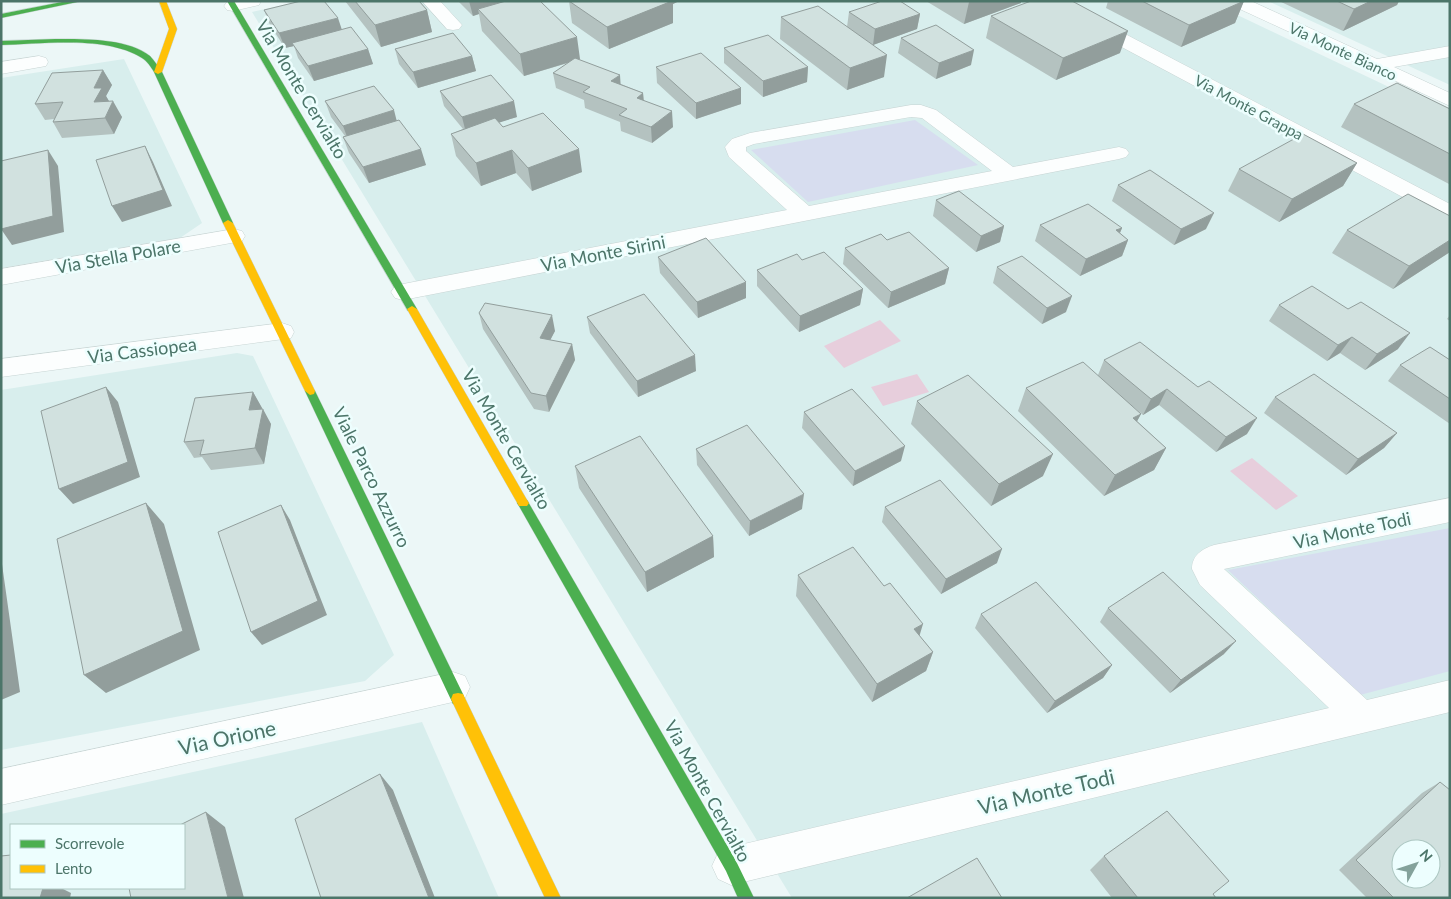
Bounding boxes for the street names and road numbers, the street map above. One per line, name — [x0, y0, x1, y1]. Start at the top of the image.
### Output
street label: Via Monte Cervialto — [252, 15, 352, 163]
street label: Via Monte Bianco — [1286, 18, 1400, 84]
street label: Via Monte Grappa — [1192, 71, 1306, 143]
street label: Via Monte Sirini — [539, 230, 667, 276]
street label: Via Stella Polare — [54, 234, 182, 278]
street label: Via Cassiopea — [86, 332, 198, 368]
street label: Via Monte Cervialto — [458, 365, 556, 513]
street label: Viale Parco Azzurro — [328, 403, 416, 551]
street label: Via Monte Todi — [1291, 507, 1413, 553]
street label: Via Orione — [176, 714, 278, 760]
street label: Via Monte Cervialto — [660, 716, 756, 866]
street label: Via Monte Todi — [975, 763, 1117, 819]

